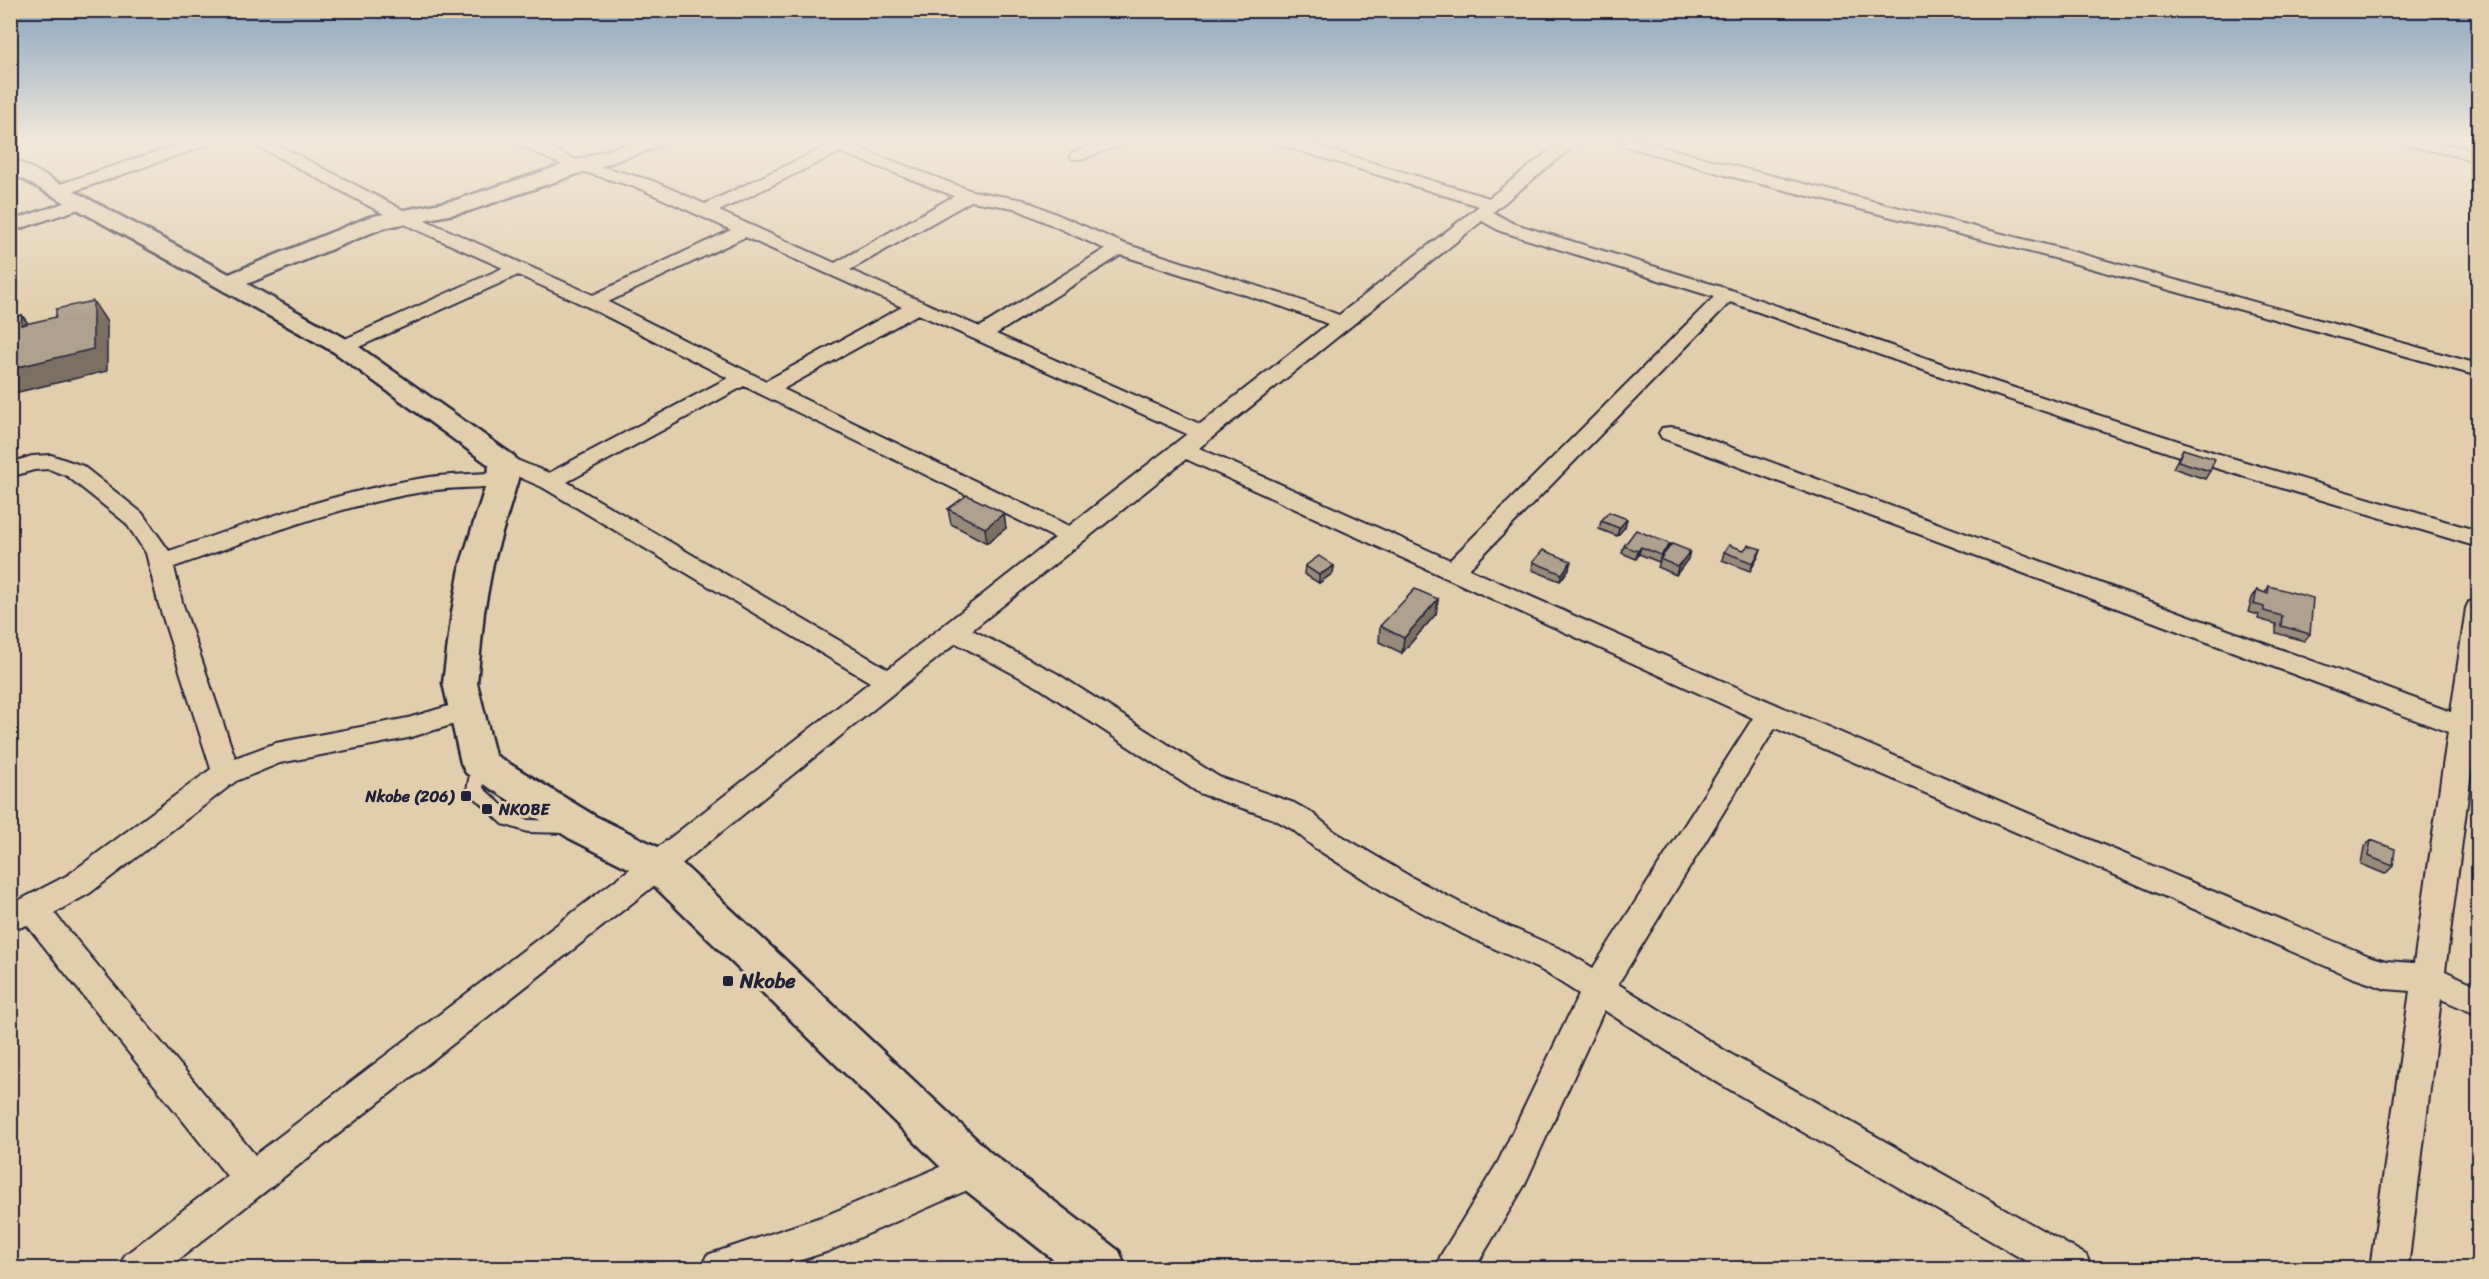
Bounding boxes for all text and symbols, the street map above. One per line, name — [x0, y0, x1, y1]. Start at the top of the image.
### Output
place label: Nkobe (206) — [365, 782, 455, 811]
marker: Nkobe (206) — [459, 789, 473, 803]
place label: NKOBE — [498, 795, 550, 824]
marker: NKOBE — [480, 802, 494, 816]
place label: Nkobe — [739, 964, 796, 999]
marker: Nkobe — [721, 974, 735, 988]

